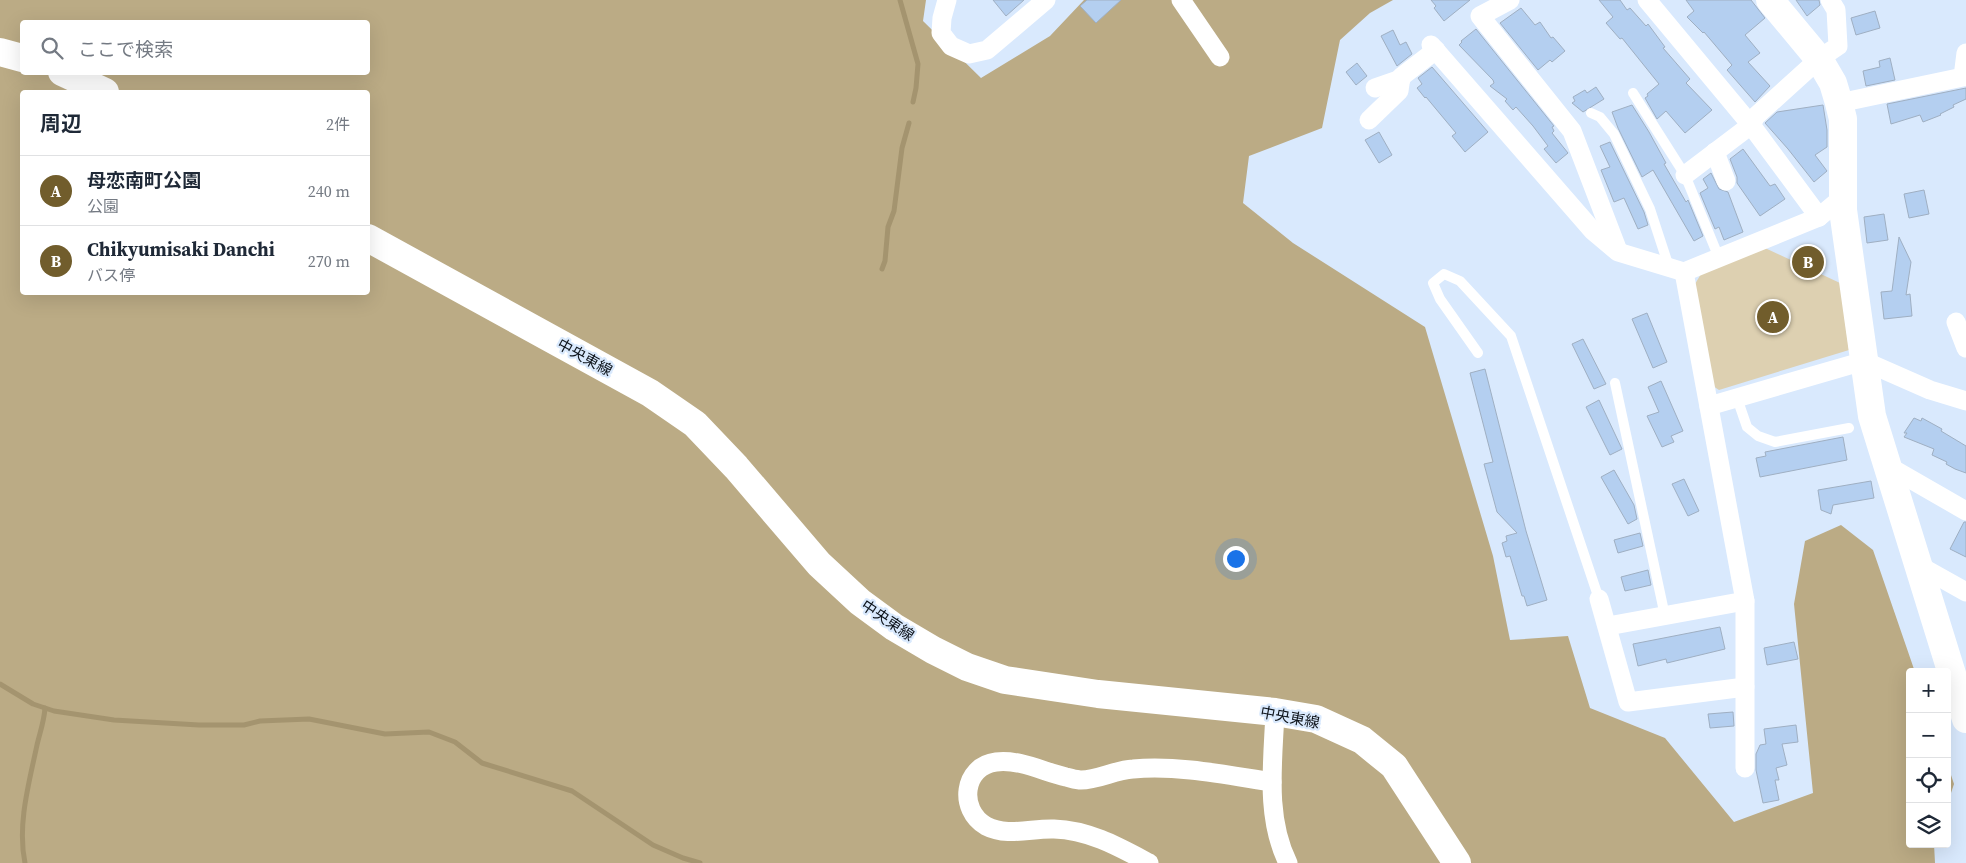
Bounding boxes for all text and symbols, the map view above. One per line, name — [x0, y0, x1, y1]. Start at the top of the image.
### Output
search box — [20, 20, 370, 75]
icon: search — [38, 34, 66, 62]
text: ここで検索 — [78, 36, 173, 62]
text: 周辺 — [40, 109, 82, 138]
text: 2件 — [326, 113, 350, 135]
text: 母恋南町公園 — [87, 167, 201, 193]
text: A — [51, 180, 61, 202]
text: 240 m — [308, 180, 350, 202]
text: 公園 — [87, 195, 119, 217]
text: Chikyumisaki Danchi — [87, 236, 275, 262]
pin: B — [1792, 243, 1824, 281]
text: B — [51, 250, 61, 272]
text: 270 m — [308, 250, 350, 272]
text: バス停 — [87, 264, 135, 286]
pin: A — [1757, 298, 1789, 336]
street label: 中央東線 — [554, 333, 616, 381]
your location — [1223, 546, 1249, 572]
street label: 中央東線 — [857, 595, 919, 645]
map controls — [1906, 668, 1951, 848]
button: + — [1906, 668, 1951, 713]
street label: 中央東線 — [1259, 701, 1321, 733]
button: − — [1906, 713, 1951, 758]
button: locate — [1906, 758, 1951, 803]
button: layers — [1906, 803, 1951, 848]

